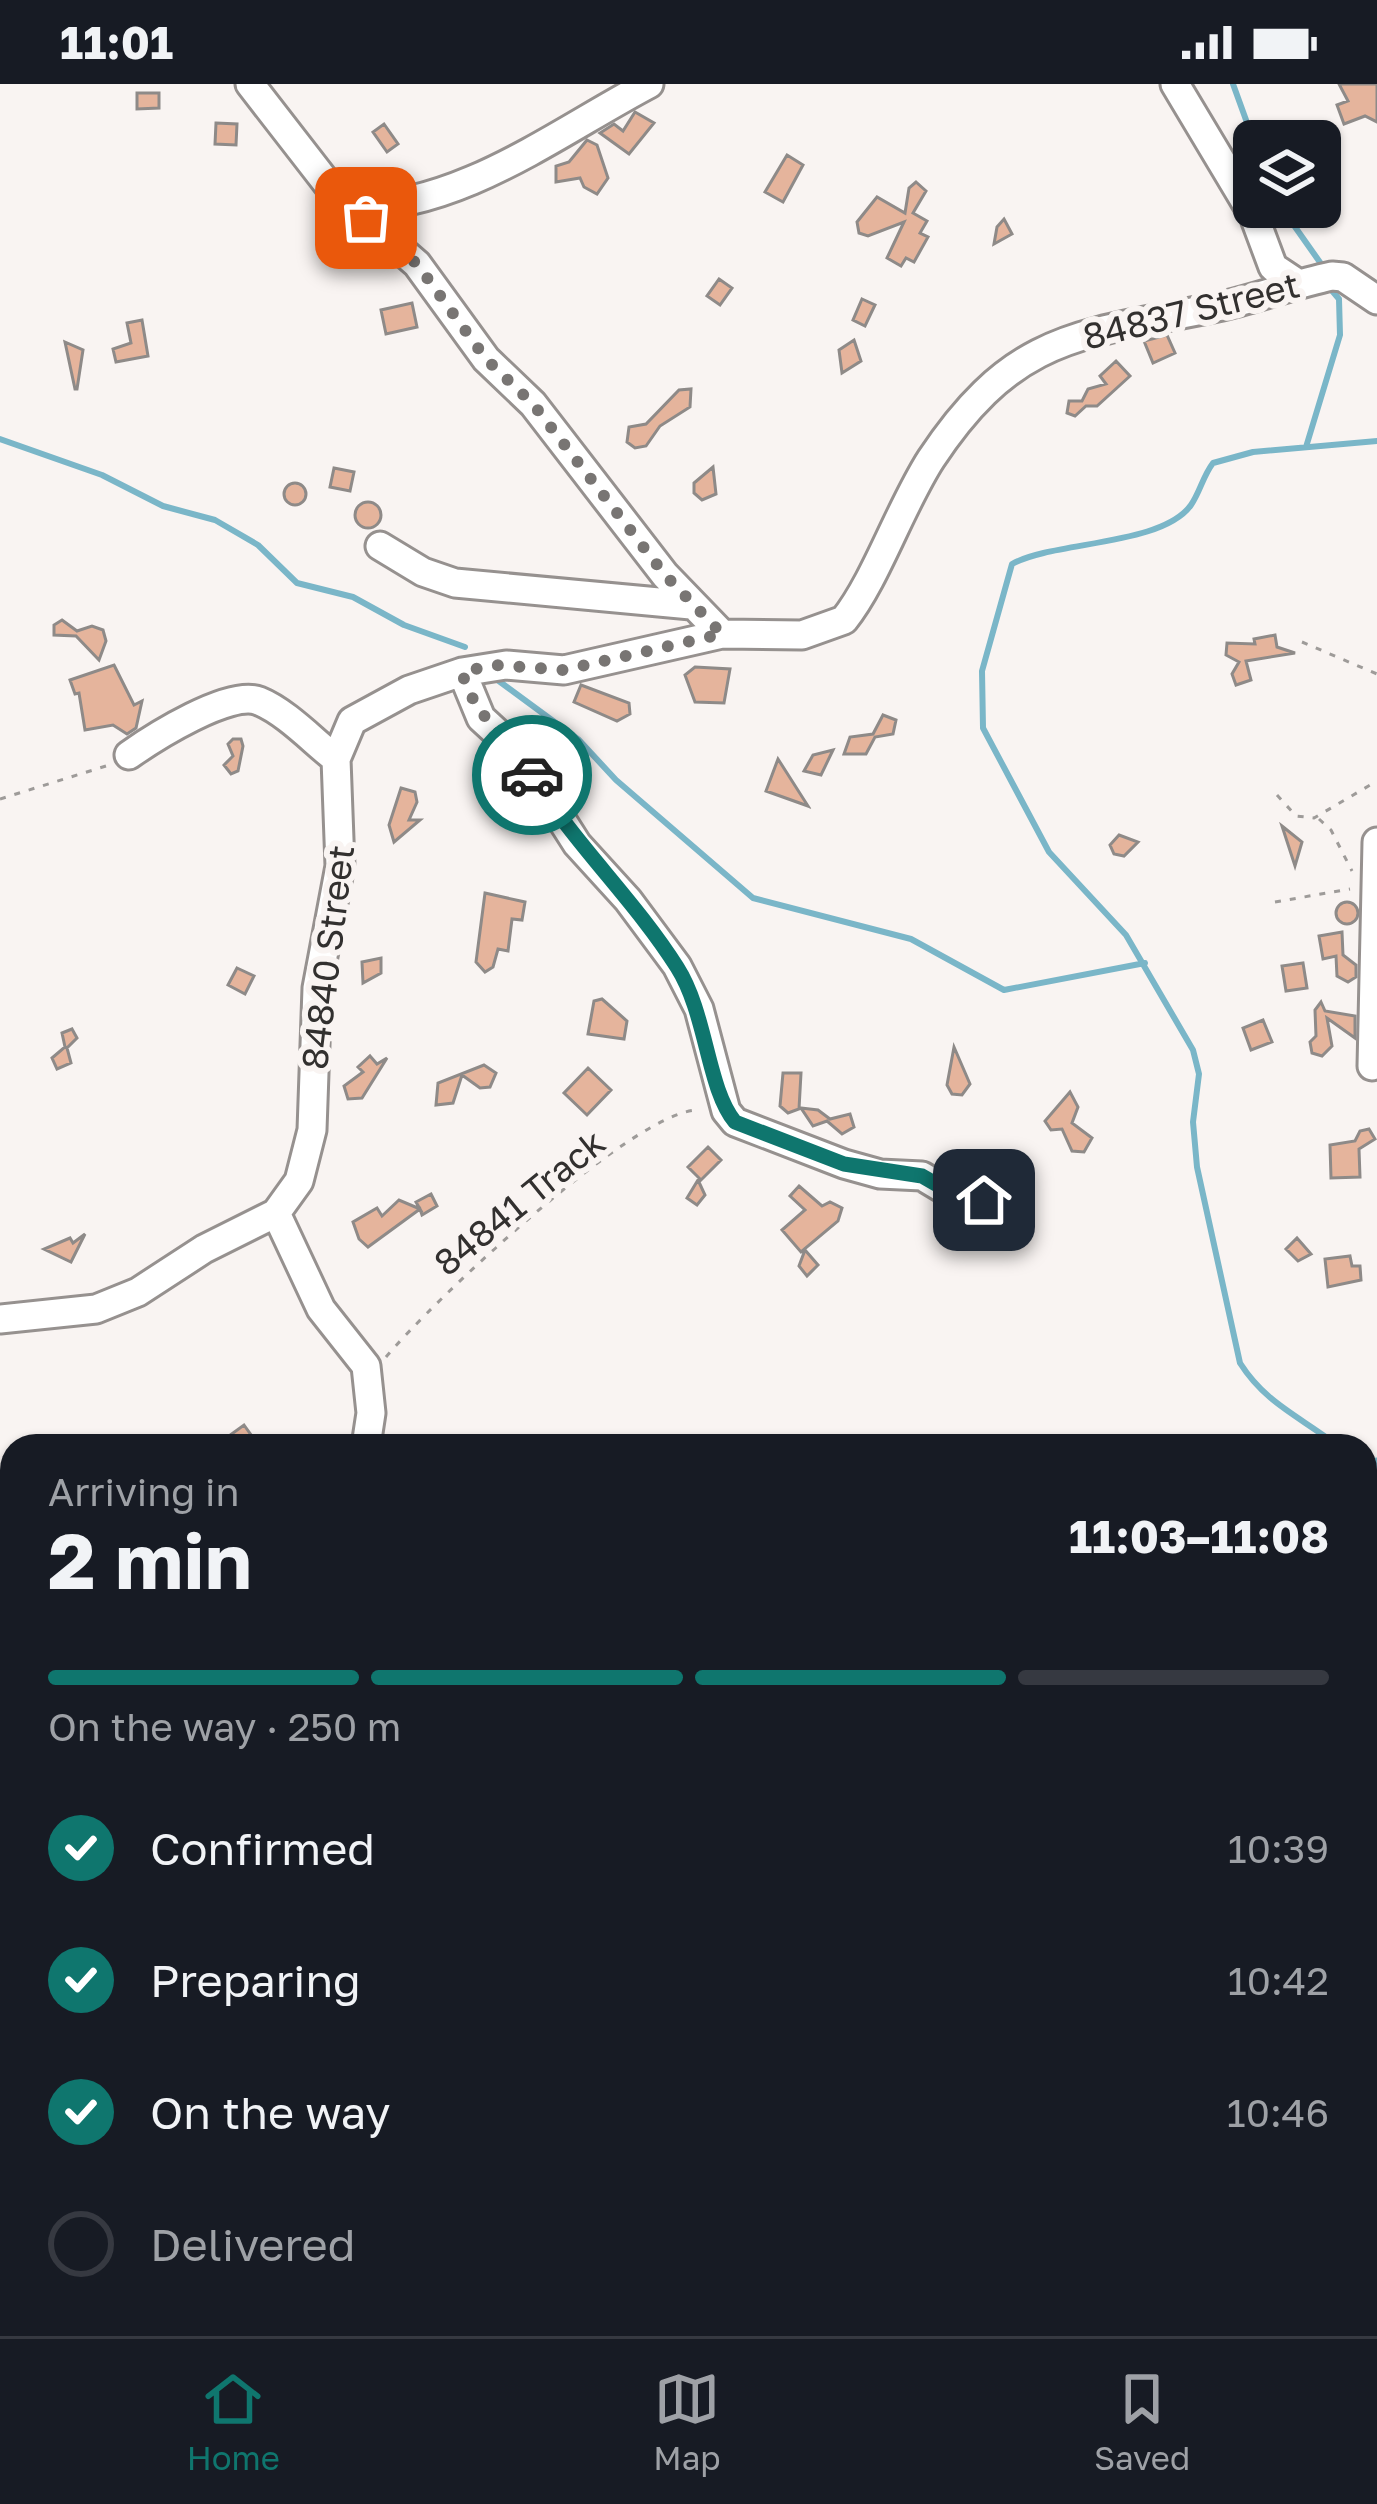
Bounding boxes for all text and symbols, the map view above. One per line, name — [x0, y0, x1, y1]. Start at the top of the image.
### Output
text: 11:01 — [60, 15, 173, 69]
map controls — [1233, 120, 1341, 228]
button: layers — [1233, 120, 1341, 228]
pin — [315, 167, 417, 269]
icon: bag — [333, 185, 399, 251]
street label: 84837 Street — [1078, 262, 1304, 358]
courier — [472, 715, 592, 835]
icon: car — [499, 742, 565, 808]
street label: 84840 Street — [292, 842, 362, 1072]
street label: 84841 Track — [425, 1120, 613, 1284]
pin — [933, 1149, 1035, 1251]
icon: home — [951, 1167, 1017, 1233]
text: Arriving in — [48, 1468, 239, 1515]
text: 11:03–11:08 — [1069, 1509, 1329, 1563]
text: 2 min — [48, 1513, 252, 1606]
text: On the way · 250 m — [48, 1703, 401, 1750]
icon: check — [48, 1815, 114, 1881]
text: Confirmed — [150, 1821, 375, 1875]
text: 10:39 — [1228, 1825, 1329, 1872]
icon: check — [48, 1947, 114, 2013]
text: Preparing — [150, 1953, 361, 2007]
text: 10:42 — [1228, 1957, 1329, 2004]
icon: check — [48, 2079, 114, 2145]
text: On the way — [150, 2085, 391, 2139]
text: 10:46 — [1227, 2089, 1329, 2136]
text: Delivered — [150, 2217, 355, 2271]
tab: Home — [187, 2366, 280, 2477]
tab: Map — [653, 2366, 721, 2477]
tab: Saved — [1094, 2366, 1190, 2477]

